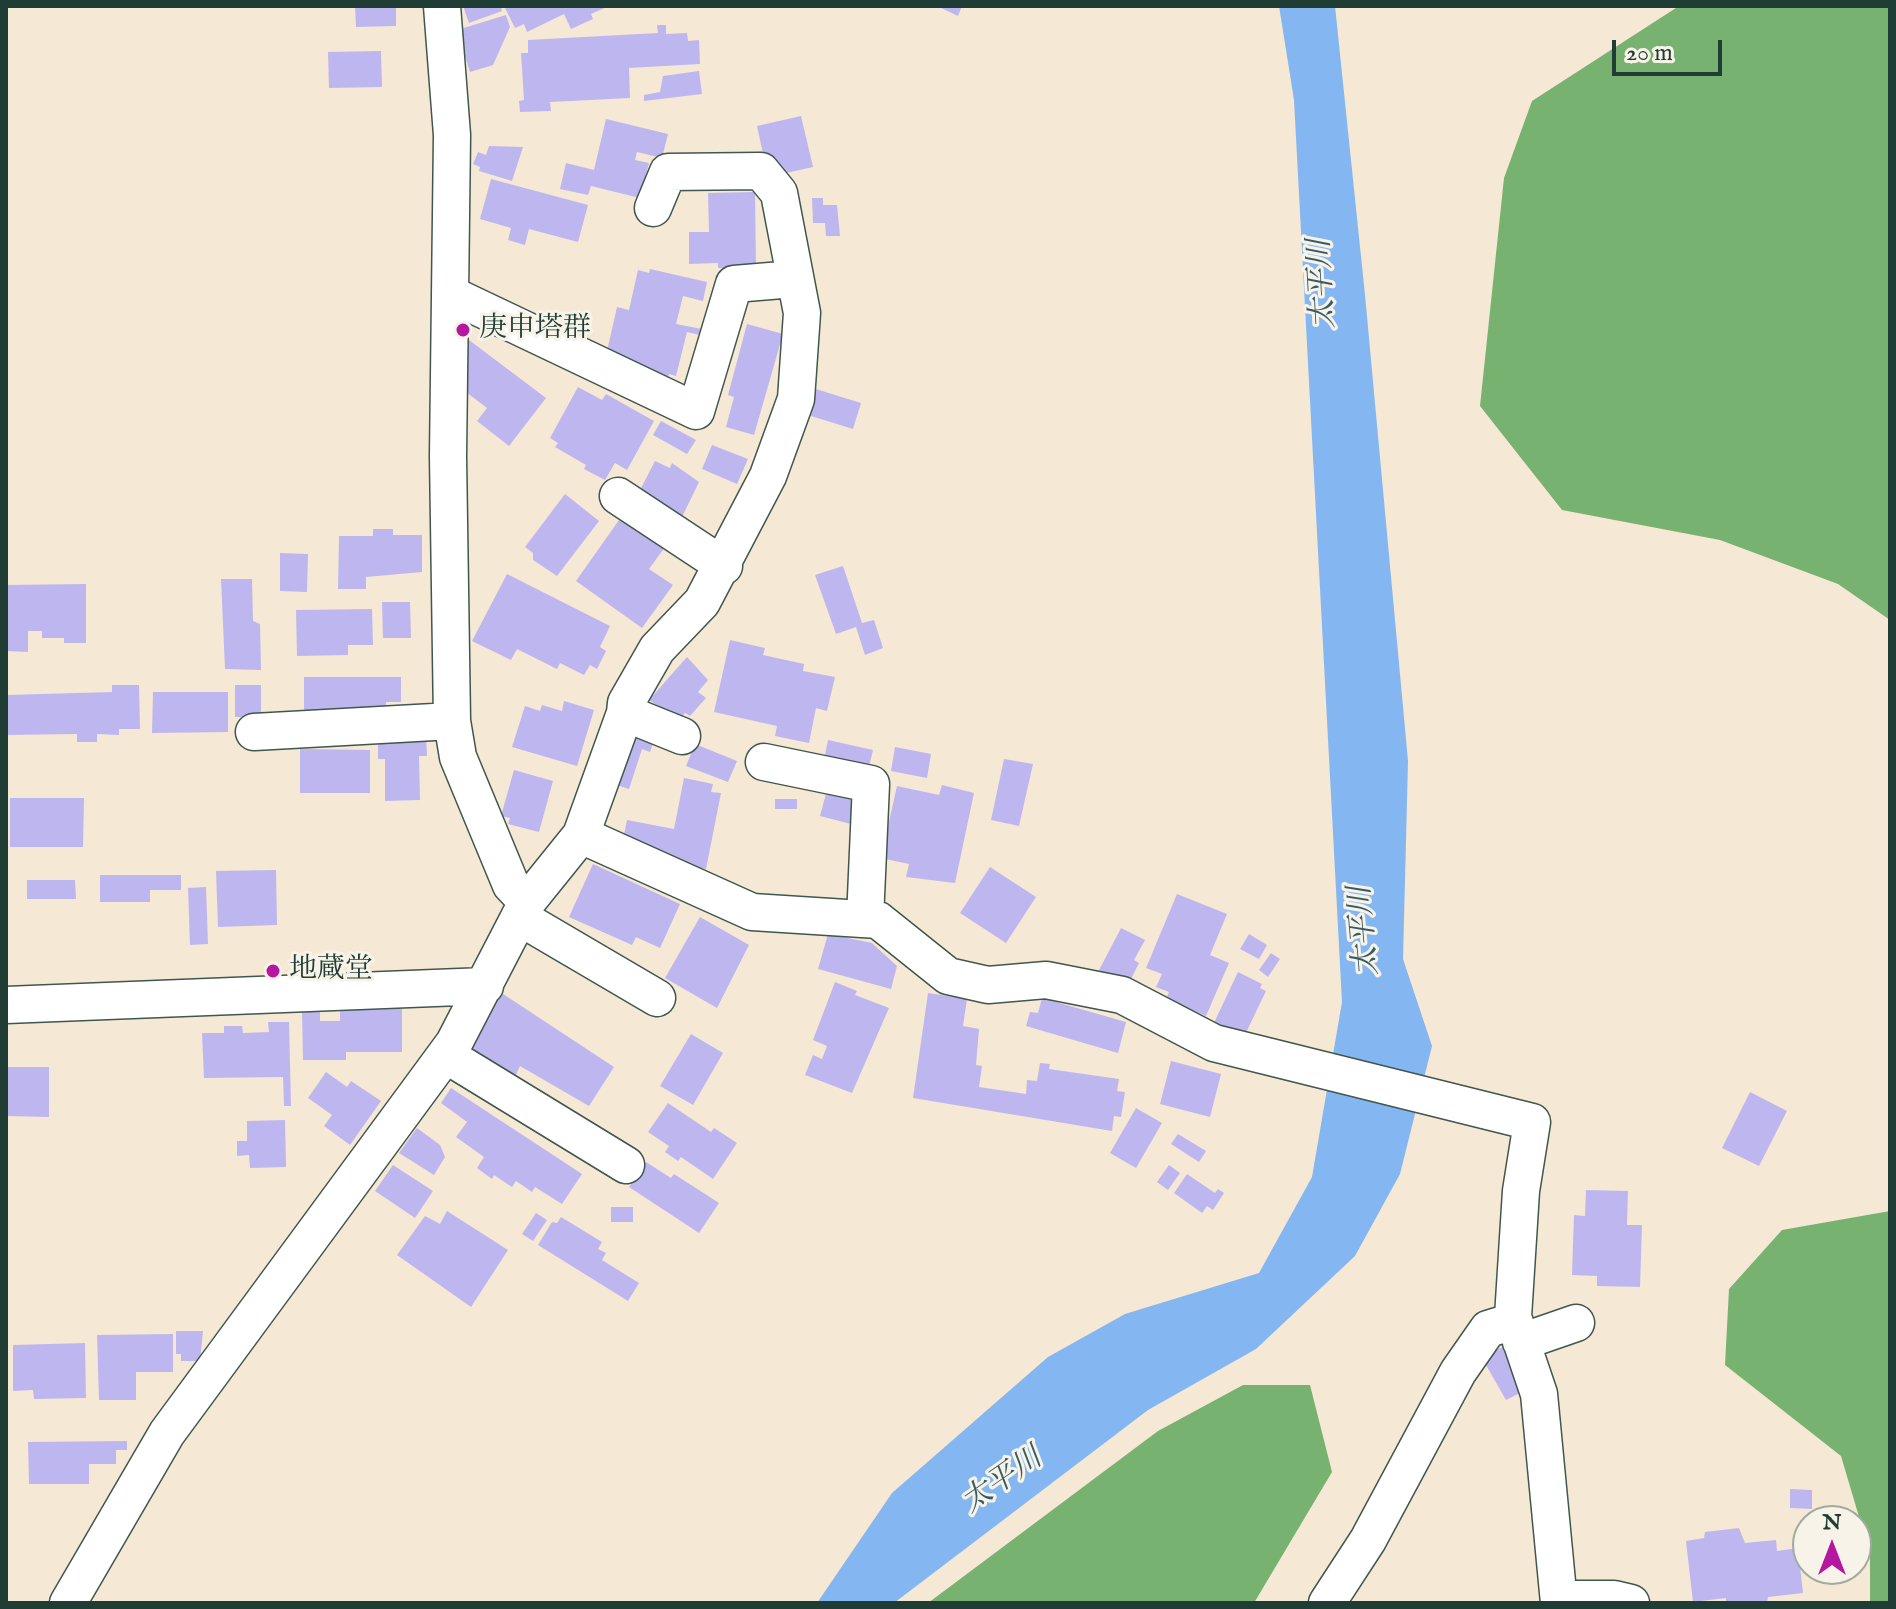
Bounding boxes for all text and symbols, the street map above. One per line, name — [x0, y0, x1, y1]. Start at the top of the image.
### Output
scale bar — [1616, 24, 1726, 74]
text: 20 m — [1626, 38, 1673, 69]
water label: 太平川 — [1304, 238, 1344, 330]
place label: 庚申塔群 — [479, 313, 591, 347]
marker: 庚申塔群 — [454, 321, 472, 339]
water label: 太平川 — [1344, 885, 1388, 977]
place label: 地蔵堂 — [289, 954, 373, 988]
marker: 地蔵堂 — [264, 962, 282, 980]
water label: 太平川 — [956, 1441, 1050, 1523]
north arrow — [1792, 1505, 1872, 1585]
text: N — [1822, 1509, 1842, 1537]

